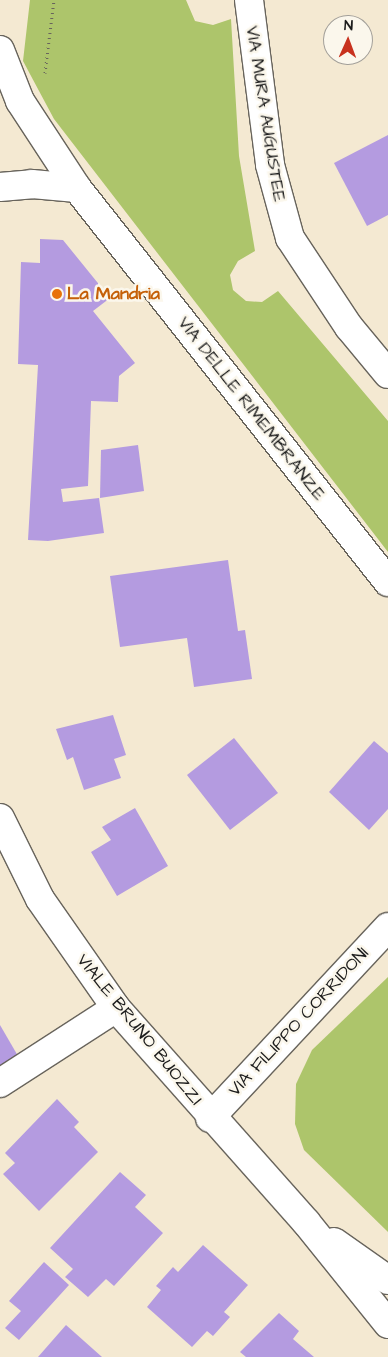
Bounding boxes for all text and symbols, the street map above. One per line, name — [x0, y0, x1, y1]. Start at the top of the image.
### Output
north arrow — [323, 15, 373, 65]
text: N — [344, 16, 353, 36]
street label: VIA MURA AUGUSTEE — [240, 25, 290, 203]
place label: La Mandria — [67, 283, 160, 305]
marker: La Mandria — [51, 288, 63, 300]
street label: VIA DELLE RIMEMBRANZE — [173, 313, 329, 505]
street label: VIA FILIPPO CORRIDONI — [224, 943, 374, 1101]
street label: VIALE BRUNO BUOZZI — [71, 950, 207, 1110]

